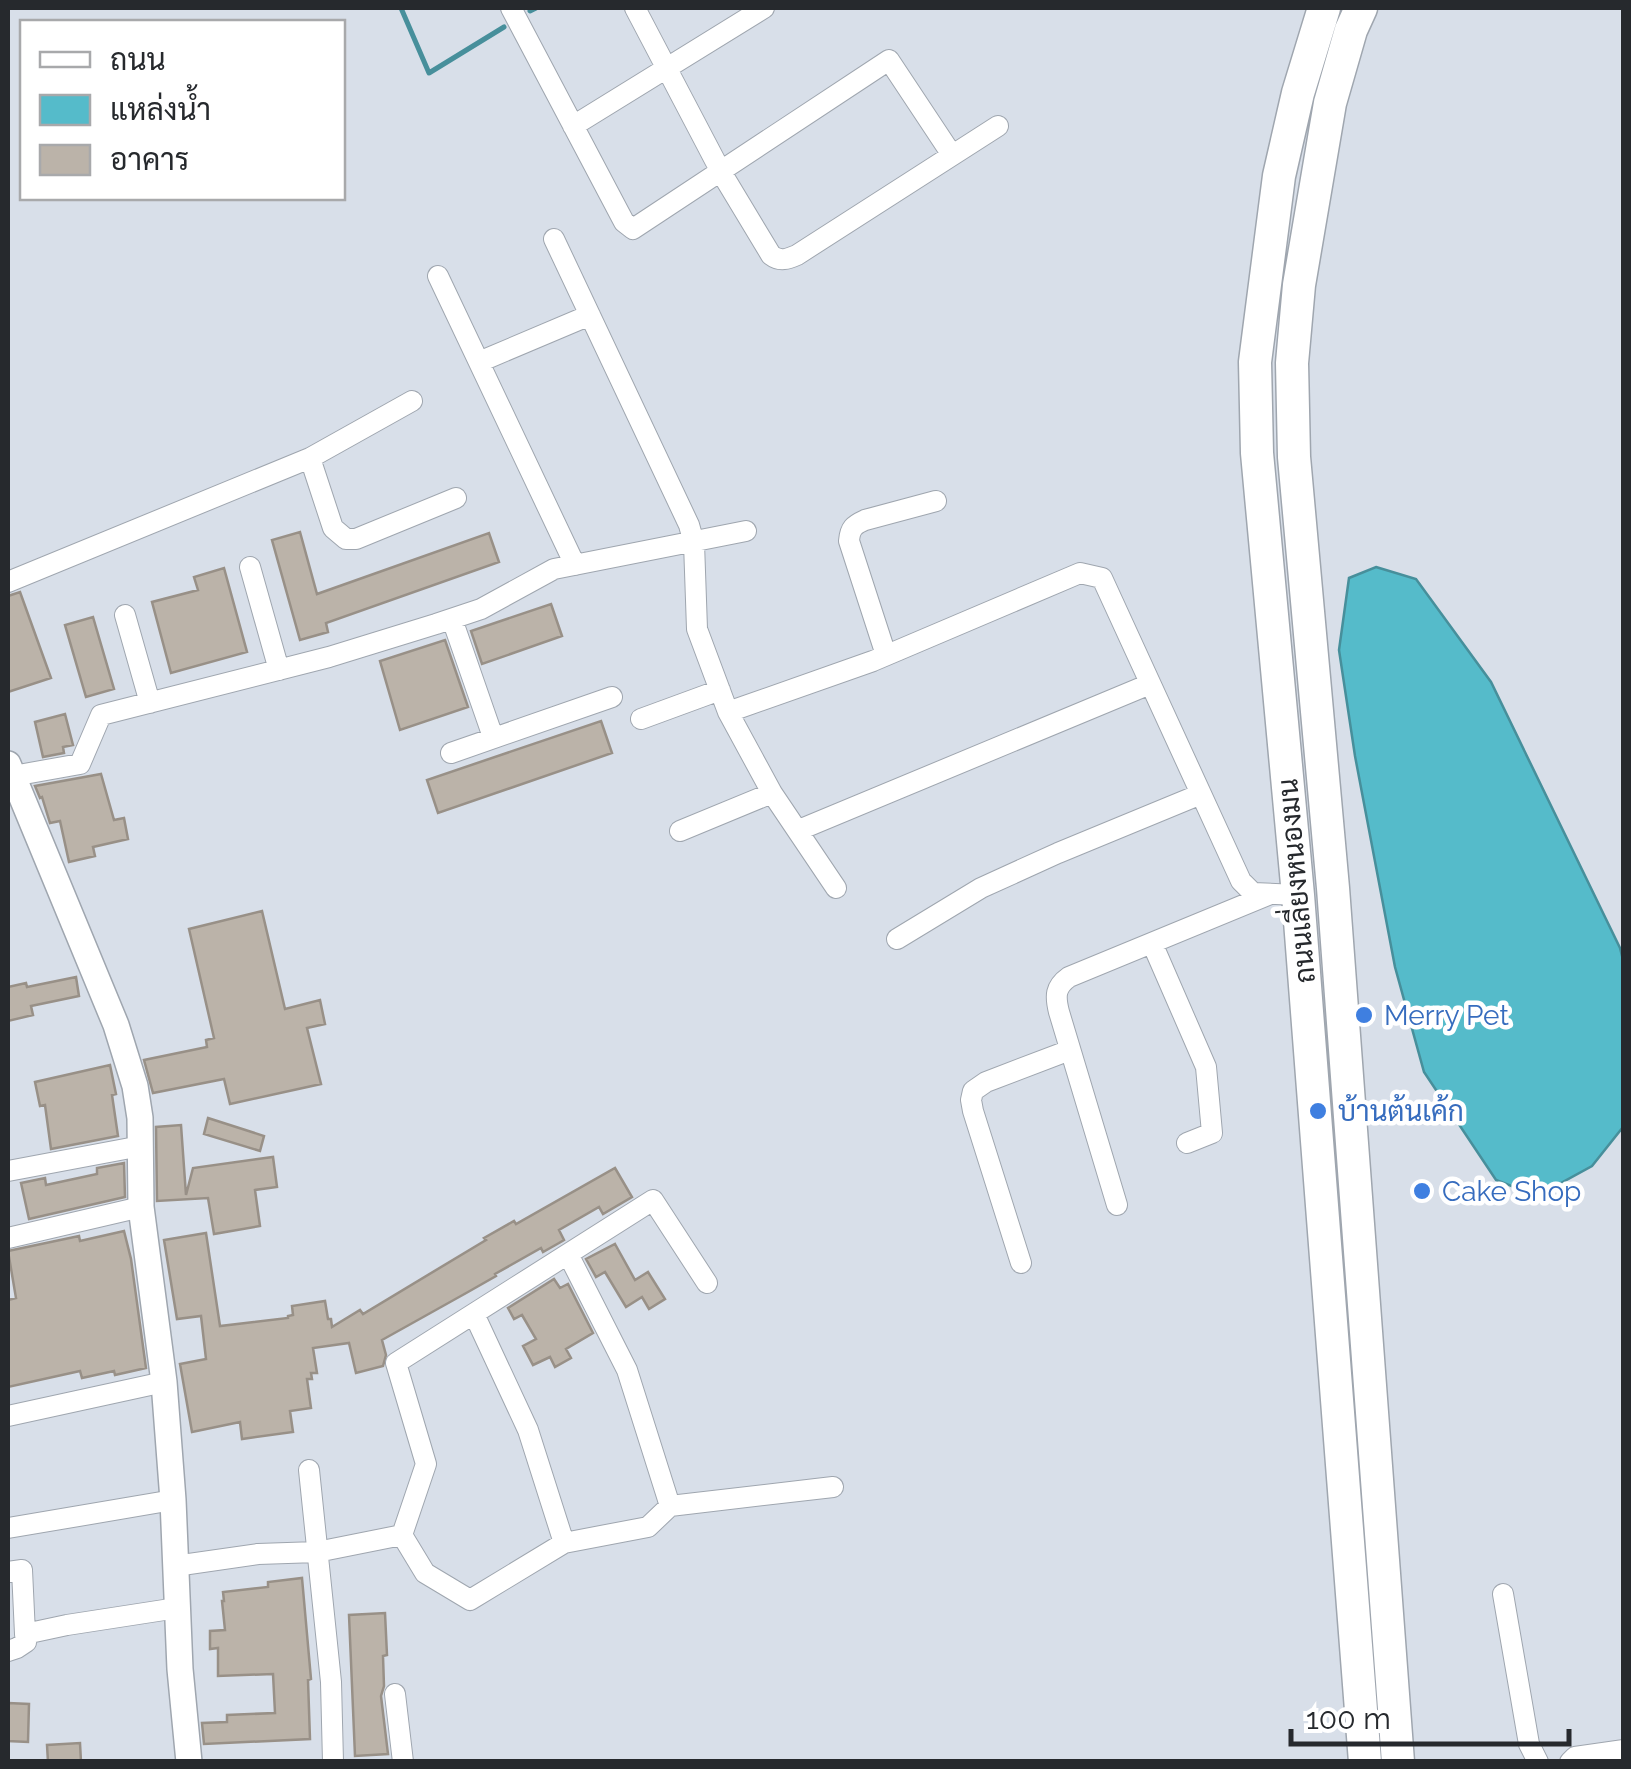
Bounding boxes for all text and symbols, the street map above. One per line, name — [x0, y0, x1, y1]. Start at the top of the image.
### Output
legend — [20, 20, 345, 200]
text: ถนน — [110, 42, 166, 77]
text: แหล่งน้ำ — [110, 83, 211, 127]
text: อาคาร — [110, 142, 189, 177]
street label: ถนนเลี่ยงหนองมน — [1263, 777, 1322, 985]
place label: Merry Pet — [1384, 999, 1509, 1032]
marker: Merry Pet — [1353, 1004, 1375, 1026]
place label: บ้านต้นเค้ก — [1338, 1093, 1464, 1128]
marker: บ้านต้นเค้ก — [1307, 1100, 1329, 1122]
place label: Cake Shop — [1442, 1175, 1581, 1208]
marker: Cake Shop — [1411, 1180, 1433, 1202]
scale bar — [1291, 1684, 1568, 1746]
text: 100 m — [1306, 1701, 1391, 1736]

